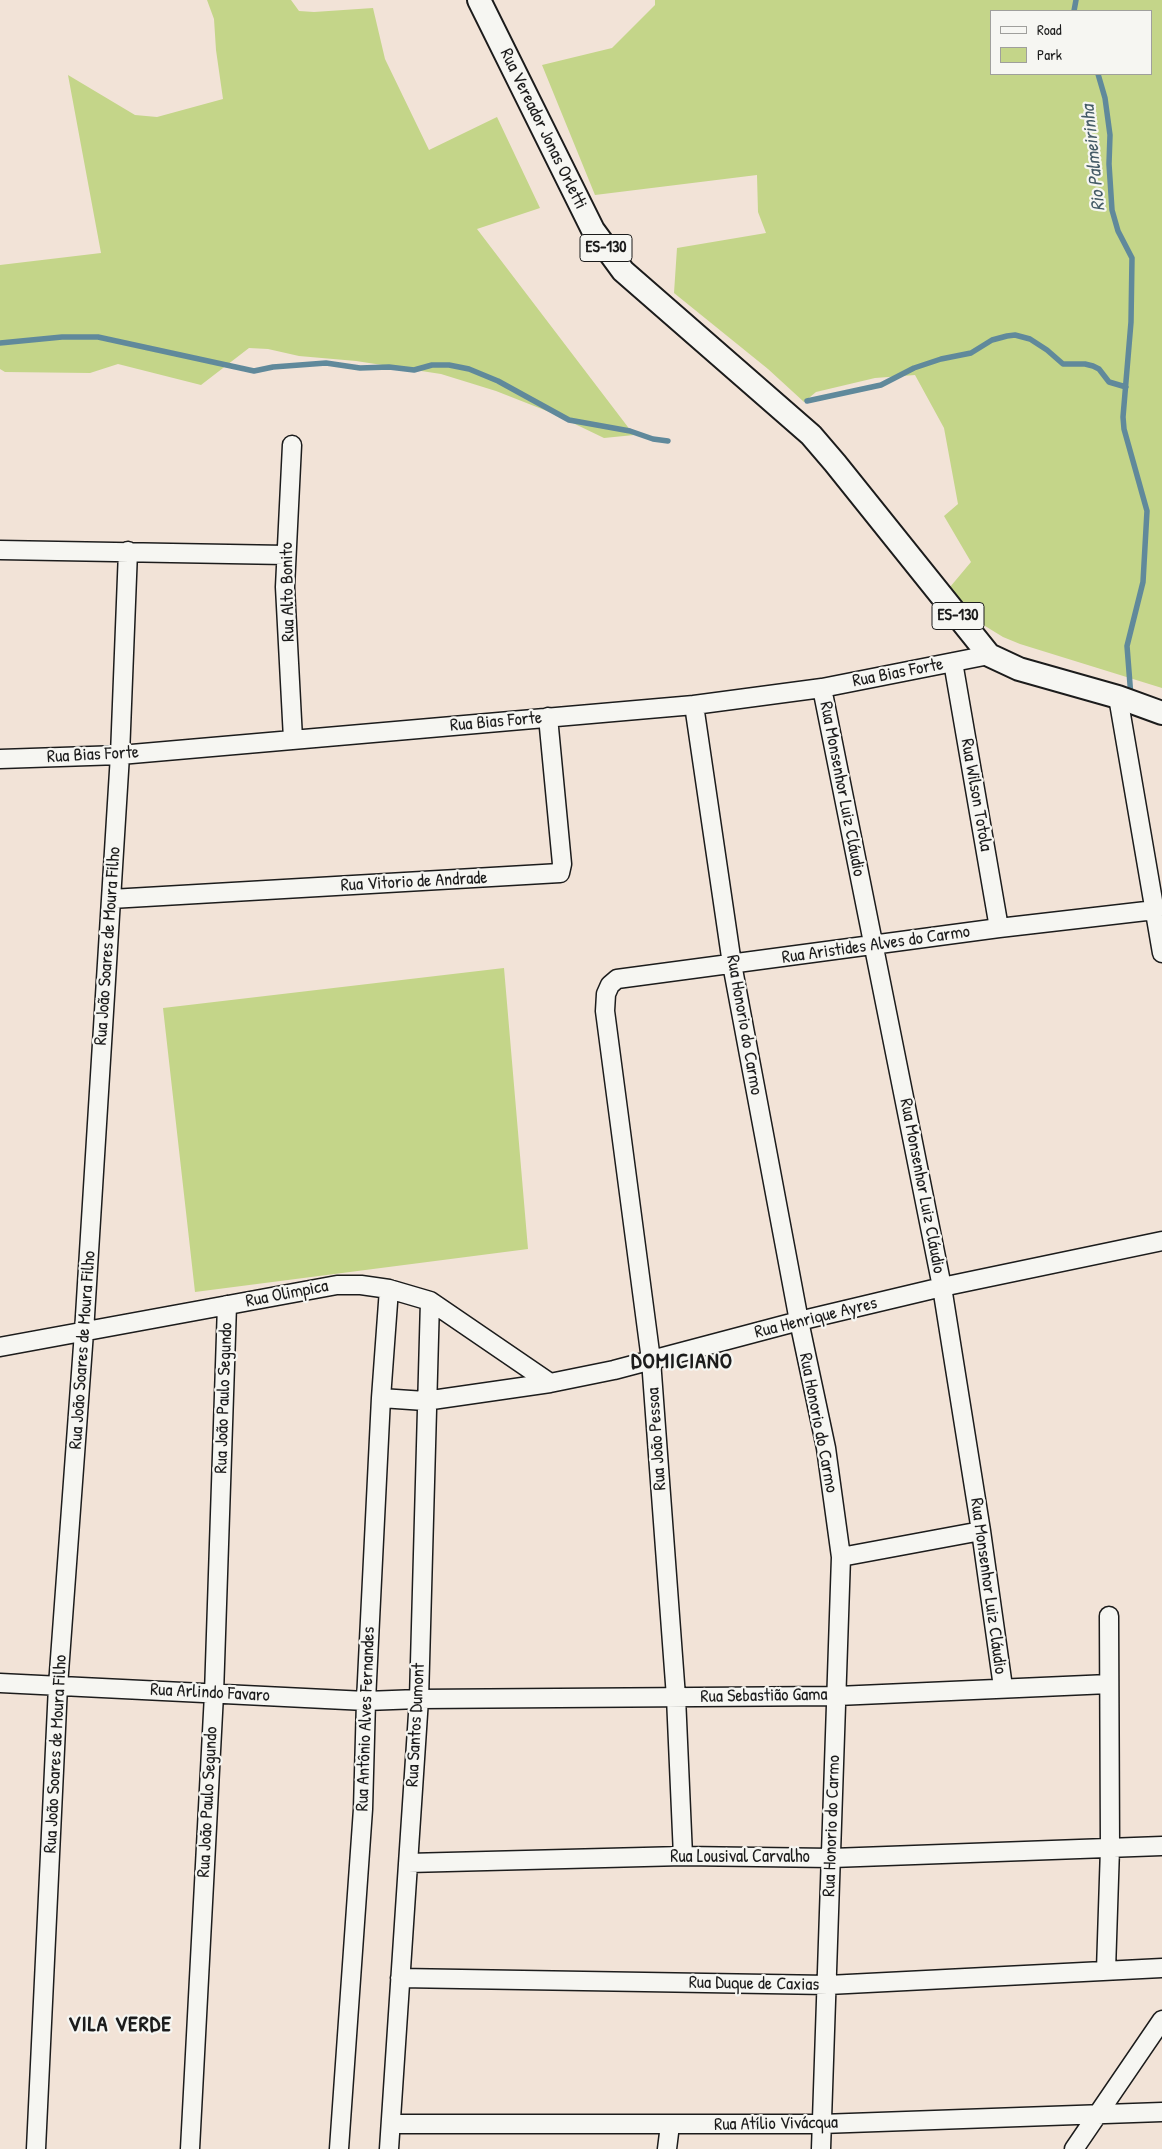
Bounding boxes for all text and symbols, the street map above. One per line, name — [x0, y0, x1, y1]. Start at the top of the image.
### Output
legend — [990, 10, 1152, 75]
text: Road — [1037, 19, 1062, 40]
text: Park — [1037, 44, 1062, 65]
street label: Rua Vereador Jonas Orletti — [495, 45, 591, 213]
water label: Rio Palmeirinha — [1077, 104, 1111, 212]
road number: ES-130 — [580, 234, 632, 262]
street label: Rua Alto Bonito — [276, 542, 300, 642]
road number: ES-130 — [932, 602, 984, 630]
street label: Rua Bias Forte — [851, 654, 945, 692]
street label: Rua Monsenhor Luiz Cláudio — [814, 700, 870, 878]
street label: Rua Bias Forte — [449, 707, 543, 737]
street label: Rua Wilson Totola — [955, 737, 997, 853]
street label: Rua Bias Forte — [46, 742, 140, 768]
street label: Rua João Soares de Moura Filho — [90, 846, 126, 1046]
street label: Rua Vitorio de Andrade — [340, 867, 488, 897]
street label: Rua Aristides Alves do Carmo — [781, 921, 971, 969]
street label: Rua Honorio do Carmo — [721, 953, 767, 1097]
street label: Rua Monsenhor Luiz Cláudio — [894, 1097, 950, 1275]
street label: Rua João Soares de Moura Filho — [65, 1250, 101, 1450]
street label: Rua Olimpica — [244, 1275, 330, 1313]
street label: Rua Henrique Ayres — [752, 1292, 880, 1344]
street label: Rua João Paulo Segundo — [211, 1322, 237, 1474]
district label: DOMICIANO — [630, 1349, 734, 1375]
street label: Rua Honorio do Carmo — [794, 1351, 842, 1495]
street label: Rua João Pessoa — [643, 1387, 671, 1491]
street label: Rua Monsenhor Luiz Cláudio — [965, 1496, 1011, 1676]
street label: Rua Antônio Alves Fernandes — [352, 1626, 380, 1812]
street label: Rua João Soares de Moura Filho — [40, 1654, 72, 1854]
street label: Rua Santos Dumont — [402, 1662, 430, 1788]
street label: Rua Arlindo Favaro — [150, 1679, 270, 1707]
street label: Rua Sebastião Gama — [700, 1684, 828, 1708]
street label: Rua João Paulo Segundo — [193, 1726, 223, 1878]
street label: Rua Honorio do Carmo — [819, 1755, 845, 1897]
street label: Rua Lousival Carvalho — [670, 1846, 810, 1868]
street label: Rua Duque de Caxias — [689, 1972, 819, 1996]
district label: VILA VERDE — [67, 2012, 173, 2038]
street label: Rua Atílio Vivácqua — [714, 2112, 838, 2136]

